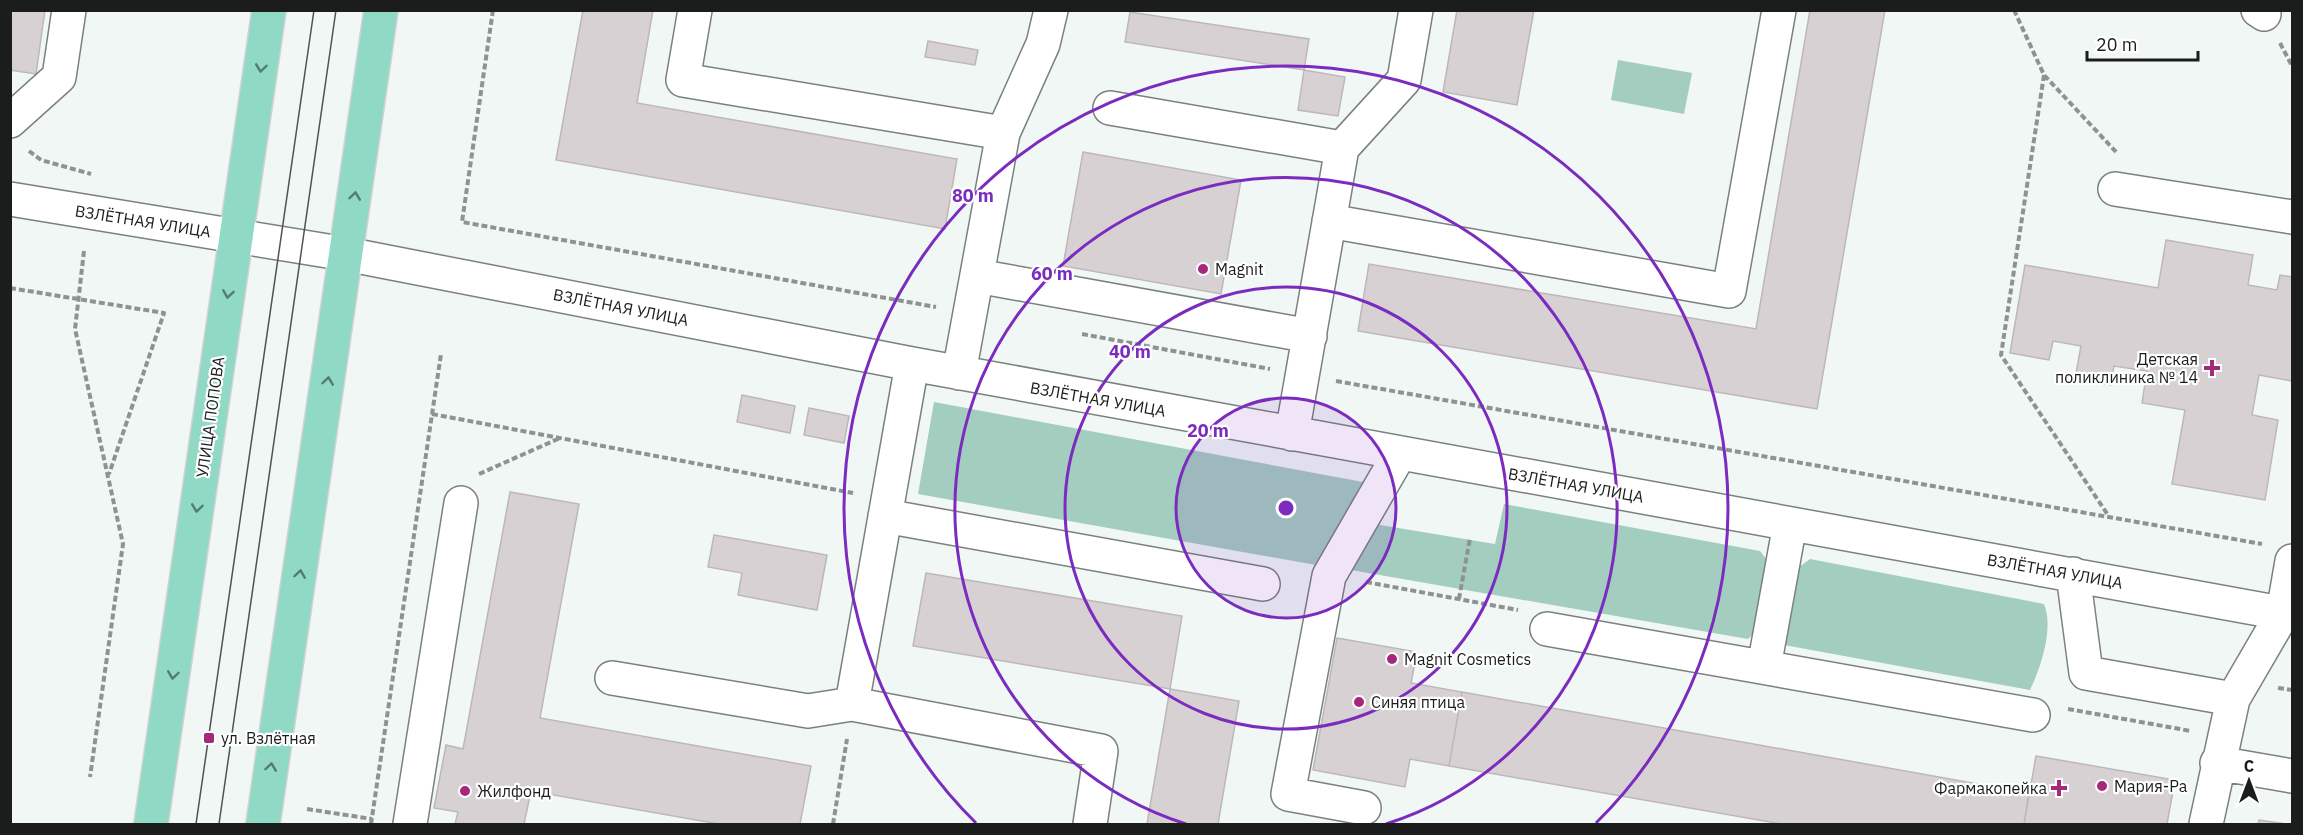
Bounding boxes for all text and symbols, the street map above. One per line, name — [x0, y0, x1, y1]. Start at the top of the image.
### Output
scale bar — [2087, 24, 2198, 62]
text: 20 m — [2096, 33, 2138, 56]
one-way arrow — [256, 64, 268, 73]
text: 80 m — [952, 184, 994, 207]
one-way arrow — [348, 191, 360, 201]
street label: ВЗЛЁТНАЯ УЛИЦА — [74, 200, 212, 242]
place label: Magnit — [1215, 259, 1264, 279]
text: 60 m — [1031, 262, 1073, 285]
marker: Magnit — [1196, 262, 1210, 276]
street label: ВЗЛЁТНАЯ УЛИЦА — [552, 284, 690, 330]
one-way arrow — [223, 289, 235, 298]
text: 40 m — [1109, 340, 1151, 363]
place label: Детская поликлиника № 14 — [2055, 349, 2198, 387]
street label: УЛИЦА ПОПОВА — [192, 355, 228, 479]
marker: Детская поликлиника № 14 — [2203, 359, 2221, 377]
one-way arrow — [321, 376, 333, 385]
street label: ВЗЛЁТНАЯ УЛИЦА — [1029, 377, 1167, 421]
text: 20 m — [1187, 419, 1229, 442]
street label: ВЗЛЁТНАЯ УЛИЦА — [1507, 463, 1645, 507]
centre of rings — [1276, 498, 1296, 518]
one-way arrow — [192, 503, 204, 512]
street label: ВЗЛЁТНАЯ УЛИЦА — [1986, 549, 2124, 593]
one-way arrow — [293, 569, 305, 578]
place label: Magnit Cosmetics — [1404, 649, 1531, 669]
marker: Magnit Cosmetics — [1385, 652, 1399, 666]
one-way arrow — [167, 671, 179, 680]
place label: Синяя птица — [1371, 692, 1465, 712]
marker: Синяя птица — [1352, 695, 1366, 709]
place label: ул. Взлётная — [221, 728, 316, 748]
marker: ул. Взлётная — [202, 731, 216, 745]
north arrow — [2219, 751, 2279, 811]
text: С — [2244, 756, 2254, 776]
one-way arrow — [265, 762, 277, 771]
place label: Мария-Ра — [2114, 776, 2188, 796]
place label: Фармакопейка — [1934, 778, 2047, 798]
marker: Мария-Ра — [2095, 779, 2109, 793]
place label: Жилфонд — [477, 781, 551, 801]
marker: Фармакопейка — [2052, 781, 2066, 795]
marker: Жилфонд — [458, 784, 472, 798]

